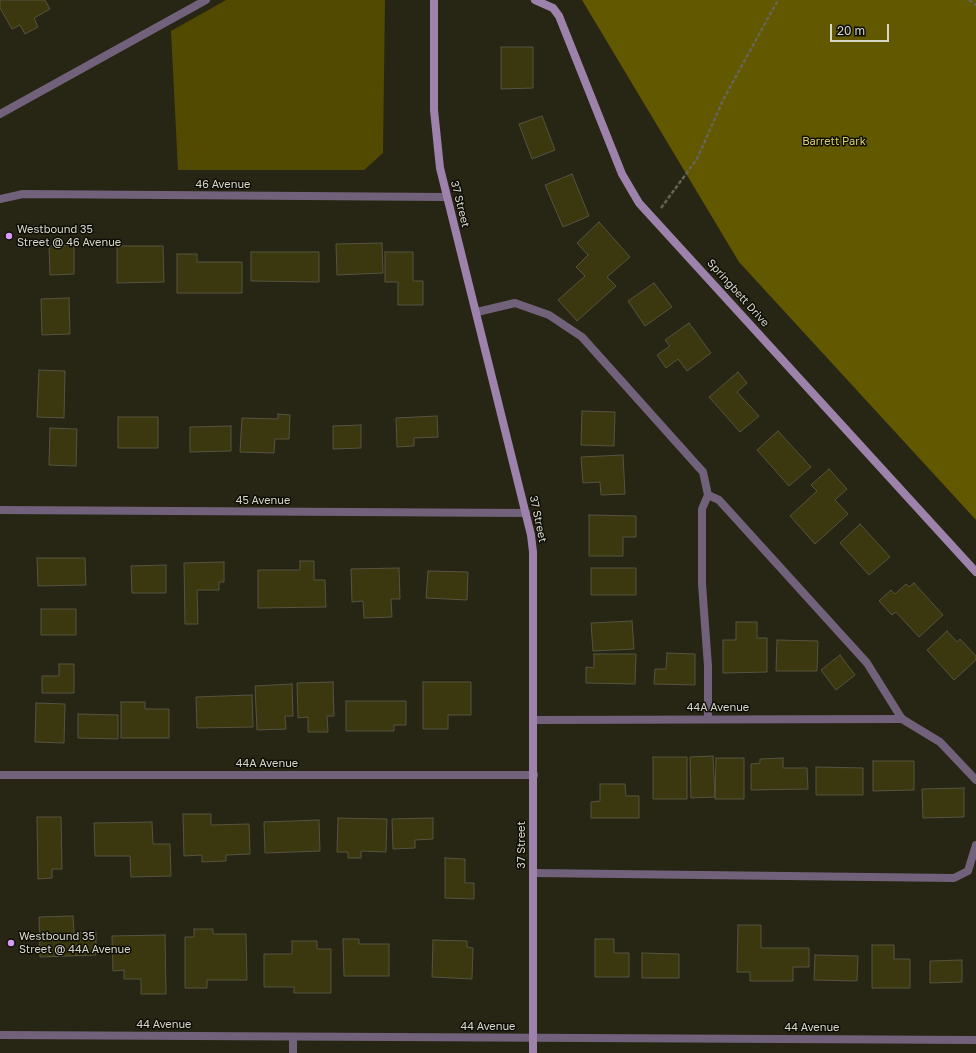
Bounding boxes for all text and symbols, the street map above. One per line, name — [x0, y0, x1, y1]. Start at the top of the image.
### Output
scale bar — [832, 16, 891, 42]
text: 20 m — [837, 23, 865, 38]
park label: Barrett Park — [802, 135, 866, 149]
street label: 46 Avenue — [196, 178, 250, 192]
street label: 37 Street — [448, 179, 472, 229]
place label: Westbound 35 Street @ 46 Avenue — [17, 223, 121, 249]
marker: Westbound 35 Street @ 46 Avenue — [4, 231, 14, 241]
street label: Springbett Drive — [704, 256, 772, 330]
street label: 45 Avenue — [236, 494, 290, 508]
street label: 37 Street — [527, 494, 549, 544]
street label: 44A Avenue — [687, 701, 749, 715]
street label: 44A Avenue — [236, 757, 298, 771]
street label: 37 Street — [515, 821, 529, 869]
place label: Westbound 35 Street @ 44A Avenue — [19, 930, 131, 956]
marker: Westbound 35 Street @ 44A Avenue — [6, 938, 16, 948]
street label: 44 Avenue — [137, 1018, 191, 1032]
street label: 44 Avenue — [461, 1020, 515, 1034]
street label: 44 Avenue — [785, 1021, 839, 1035]

